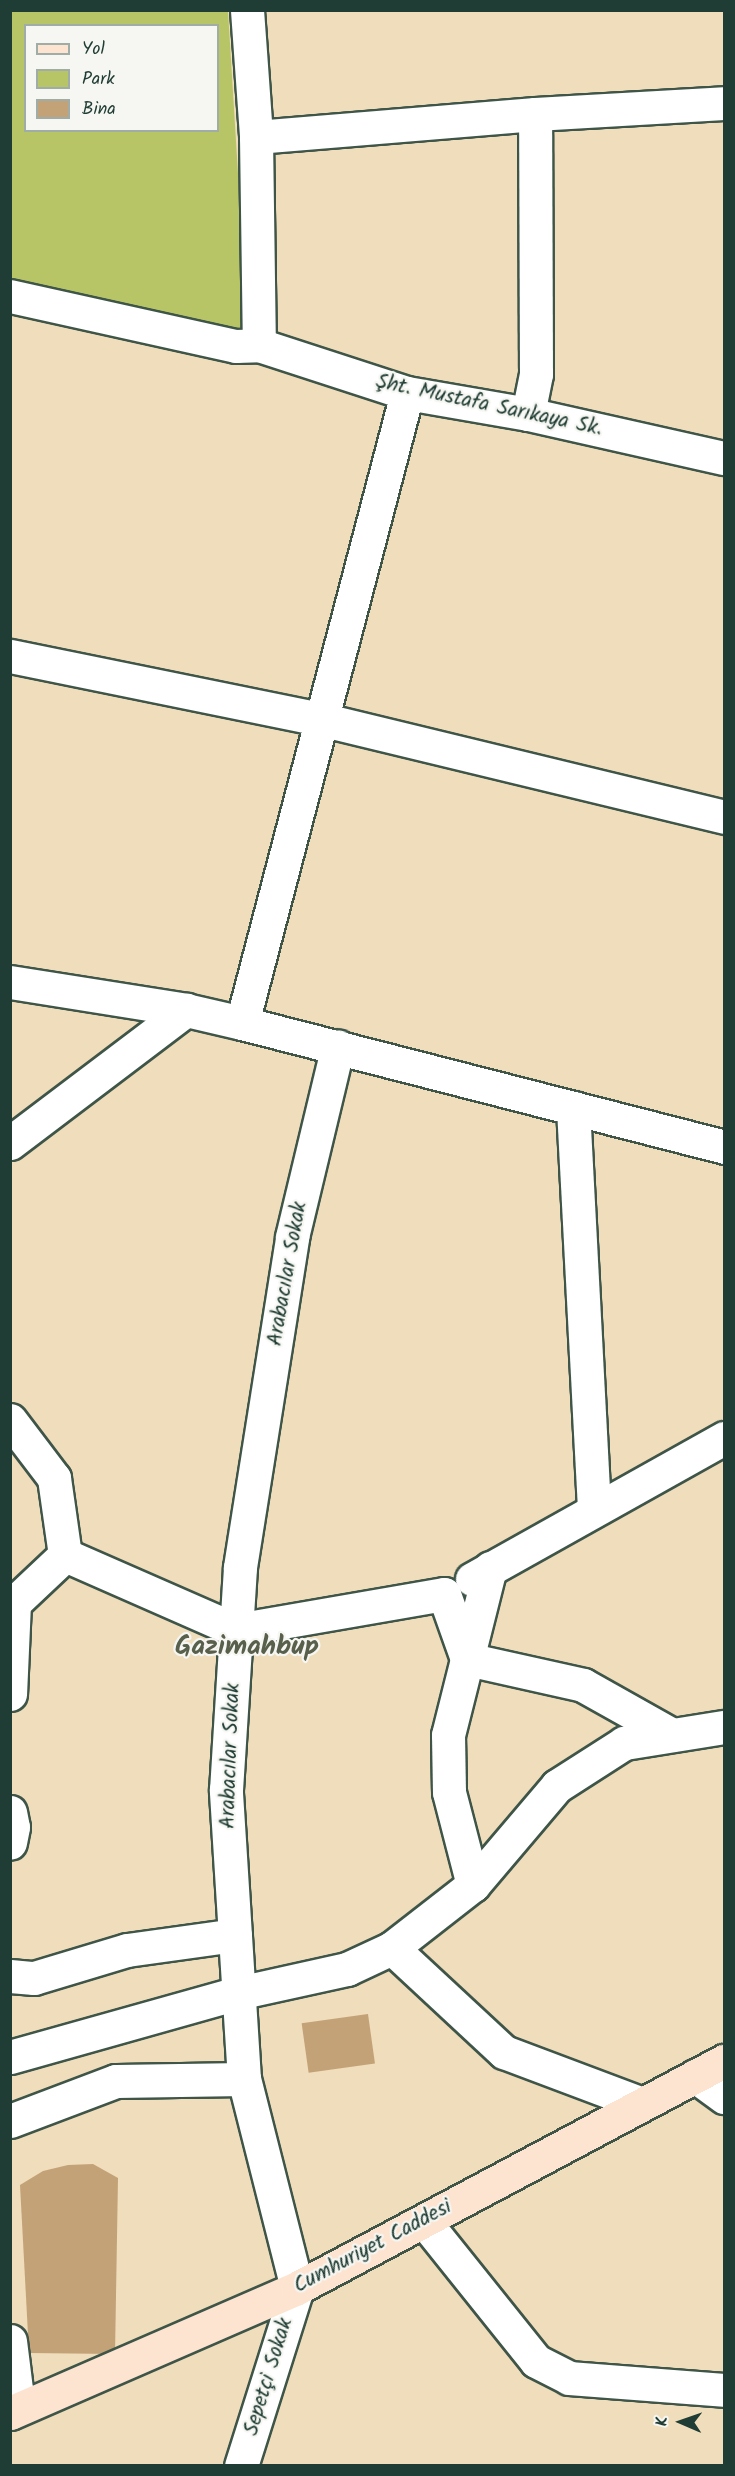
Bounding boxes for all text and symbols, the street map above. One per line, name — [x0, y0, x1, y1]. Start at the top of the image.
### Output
legend — [24, 24, 219, 132]
text: Yol — [82, 35, 105, 64]
text: Park — [82, 65, 115, 94]
text: Bina — [82, 95, 116, 124]
street label: Şht. Mustafa Sarıkaya Sk. — [373, 370, 605, 442]
street label: Arabacılar Sokak — [263, 1200, 313, 1348]
district label: Gazimahbup — [175, 1631, 319, 1663]
street label: Arabacılar Sokak — [216, 1683, 246, 1829]
street label: Cumhuriyet Caddesi — [290, 2195, 456, 2299]
street label: Sepetçi Sokak — [239, 2315, 299, 2439]
north arrow — [651, 2392, 711, 2452]
text: K — [650, 2416, 675, 2427]

